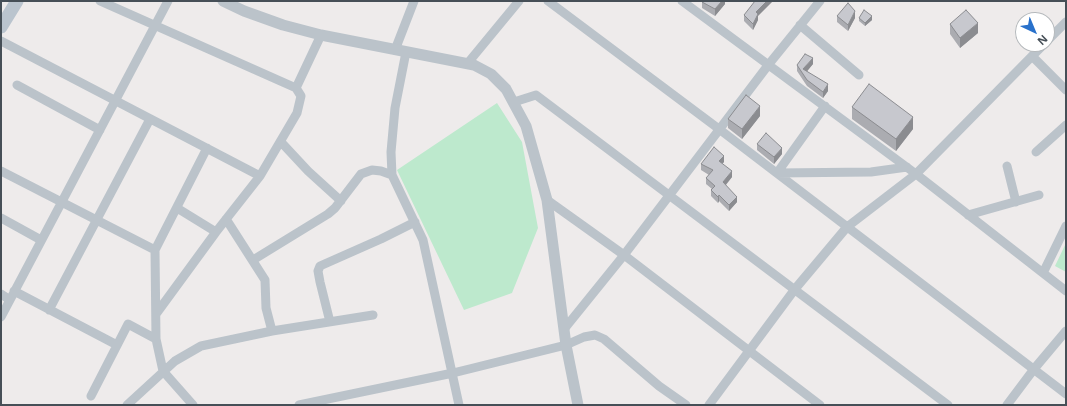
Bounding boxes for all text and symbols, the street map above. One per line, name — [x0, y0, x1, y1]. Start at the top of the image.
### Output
north arrow — [1015, 12, 1055, 52]
text: N — [1035, 32, 1051, 49]

